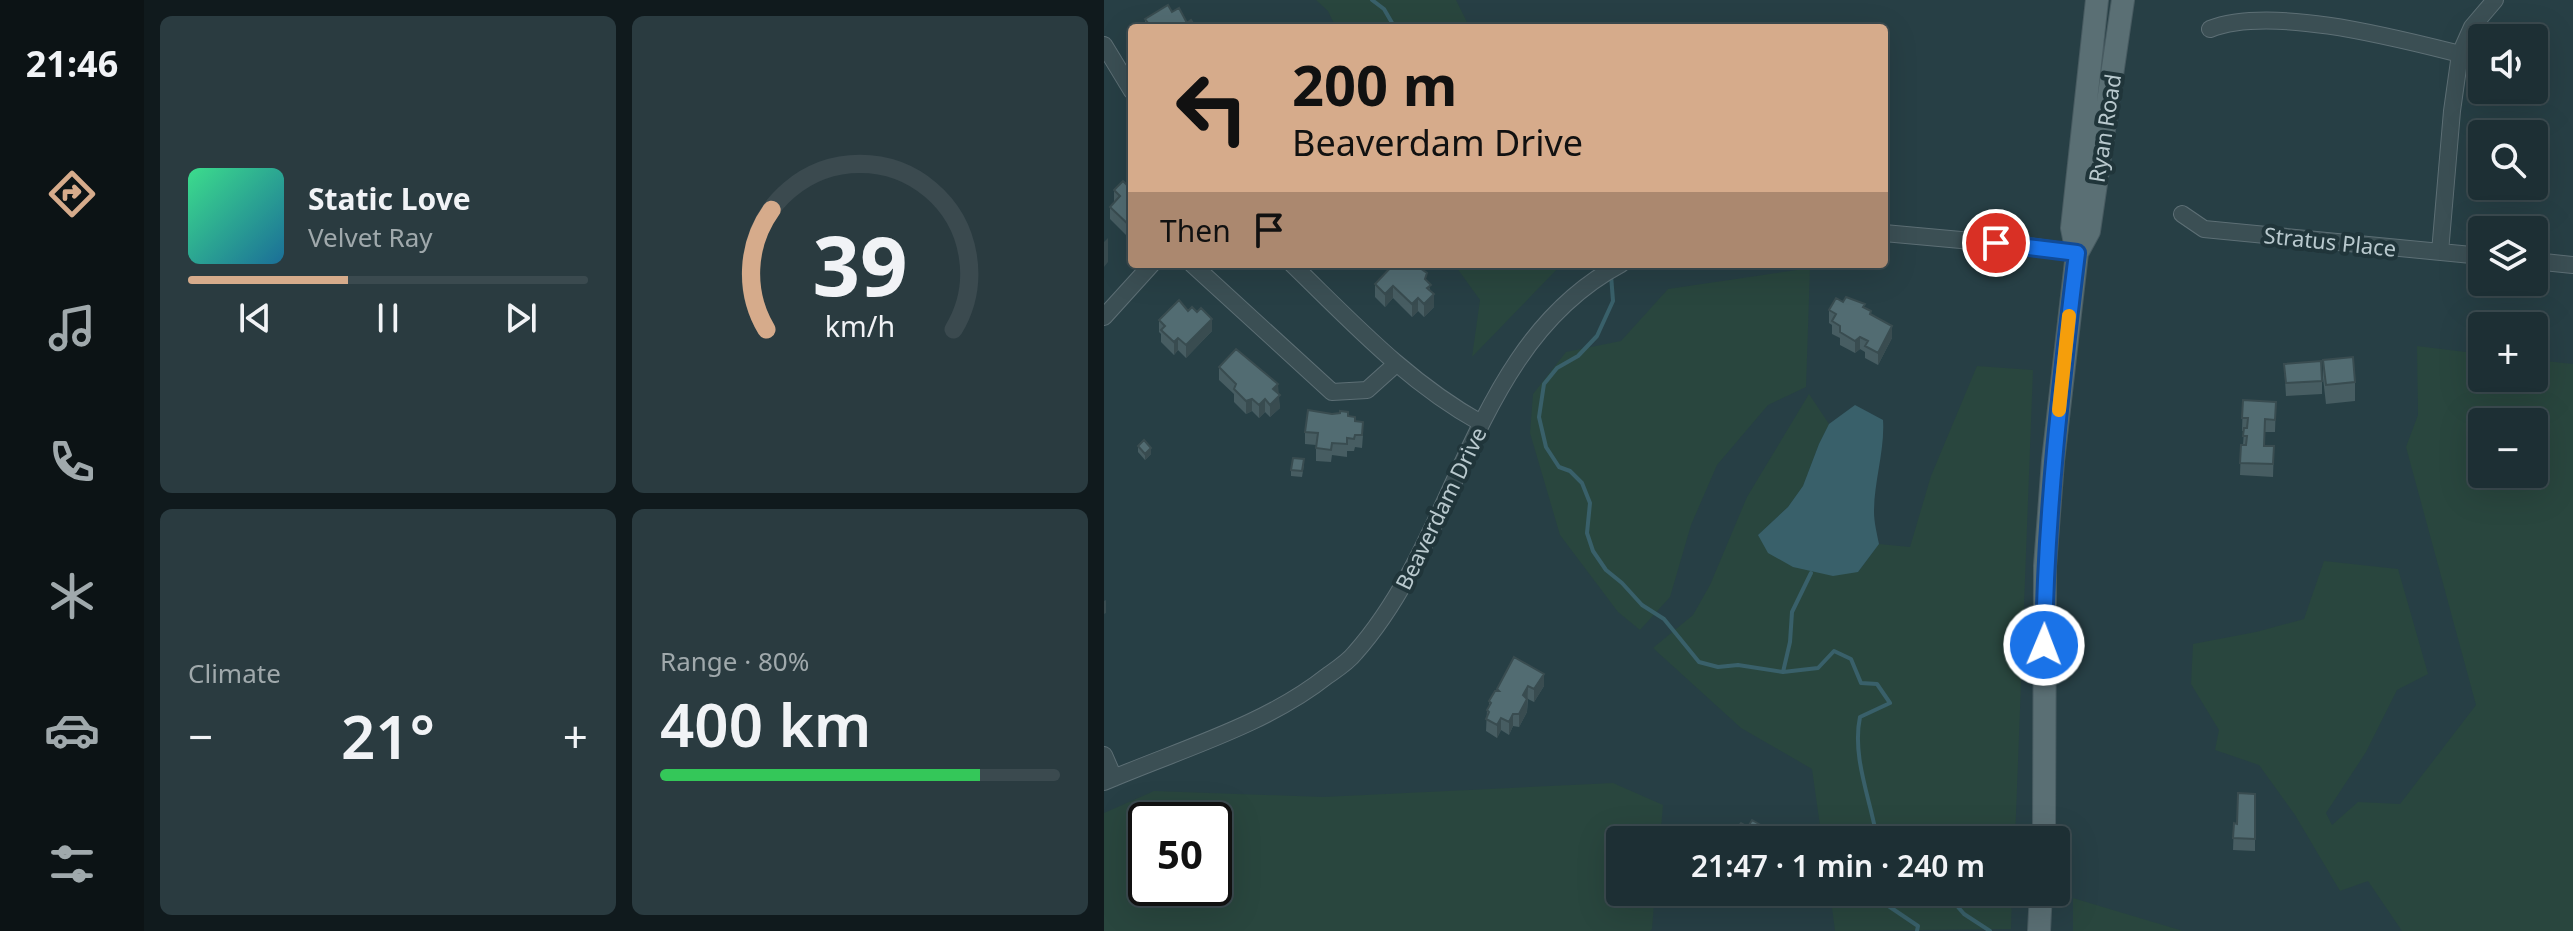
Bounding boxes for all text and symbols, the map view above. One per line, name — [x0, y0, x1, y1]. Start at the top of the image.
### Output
map controls — [2468, 24, 2548, 488]
button: sound — [2468, 24, 2548, 104]
text: 21:46 — [26, 39, 118, 88]
text: 200 m — [1292, 46, 1457, 122]
icon: left — [1160, 56, 1264, 160]
street label: Ryan Road — [2081, 72, 2127, 184]
text: Beaverdam Drive — [1292, 118, 1583, 167]
button: search — [2468, 120, 2548, 200]
icon: directions — [44, 166, 100, 222]
text: Static Love — [308, 178, 471, 219]
text: 39 — [812, 207, 908, 320]
icon: arrive — [1247, 208, 1291, 252]
pin — [1962, 209, 2030, 277]
text: Then — [1160, 210, 1231, 251]
button: layers — [2468, 216, 2548, 296]
text: Velvet Ray — [308, 219, 433, 255]
street label: Stratus Place — [2262, 219, 2398, 263]
icon: arrive — [1974, 221, 2018, 265]
icon: previous — [233, 296, 277, 340]
icon: pause — [366, 296, 410, 340]
icon: next — [499, 296, 543, 340]
icon: music — [44, 300, 100, 356]
text: km/h — [825, 306, 895, 345]
button: + — [2468, 312, 2548, 392]
button: − — [2468, 408, 2548, 488]
street label: Beaverdam Drive — [1388, 421, 1492, 595]
icon: phone — [44, 434, 100, 490]
icon: climate — [44, 568, 100, 624]
position arrow — [2002, 603, 2086, 687]
text: Range · 80% — [660, 643, 809, 679]
text: Climate — [188, 655, 281, 691]
text: 400 km — [660, 683, 871, 765]
text: 21° — [341, 695, 435, 777]
icon: car — [44, 702, 100, 758]
text: − — [188, 706, 213, 766]
text: + — [563, 706, 588, 766]
speed limit sign: 50 — [1128, 802, 1232, 906]
icon: filters — [44, 836, 100, 892]
text: 21:47 · 1 min · 240 m — [1691, 845, 1985, 886]

